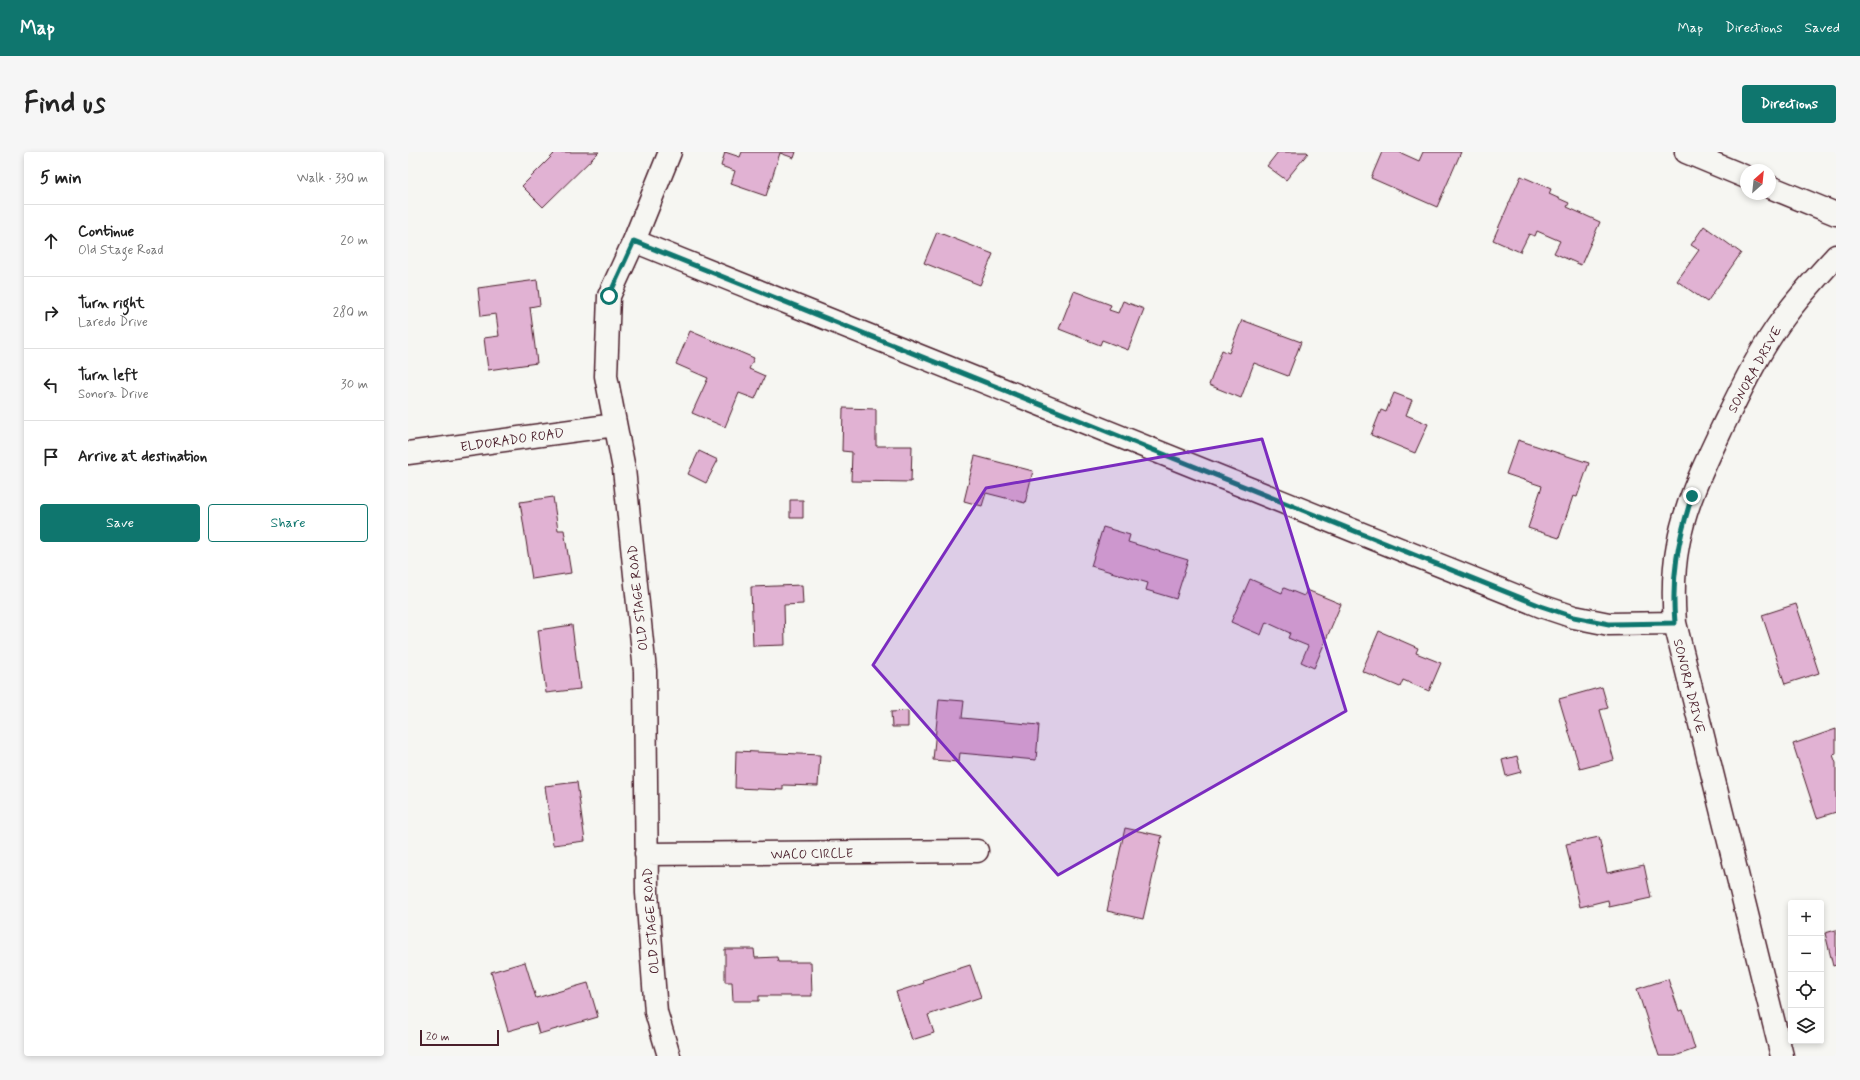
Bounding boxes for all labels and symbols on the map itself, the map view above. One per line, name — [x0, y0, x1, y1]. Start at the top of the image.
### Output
north arrow — [1740, 164, 1776, 200]
route start — [600, 287, 618, 305]
street label: SONORA DRIVE — [1724, 323, 1786, 416]
street label: ELDORADO ROAD — [459, 425, 565, 456]
route end — [1683, 487, 1701, 505]
street label: OLD STAGE ROAD — [624, 544, 653, 652]
street label: SONORA DRIVE — [1669, 637, 1708, 735]
street label: WACO CIRCLE — [771, 845, 854, 864]
street label: OLD STAGE ROAD — [639, 867, 664, 975]
scale bar — [420, 1028, 499, 1047]

